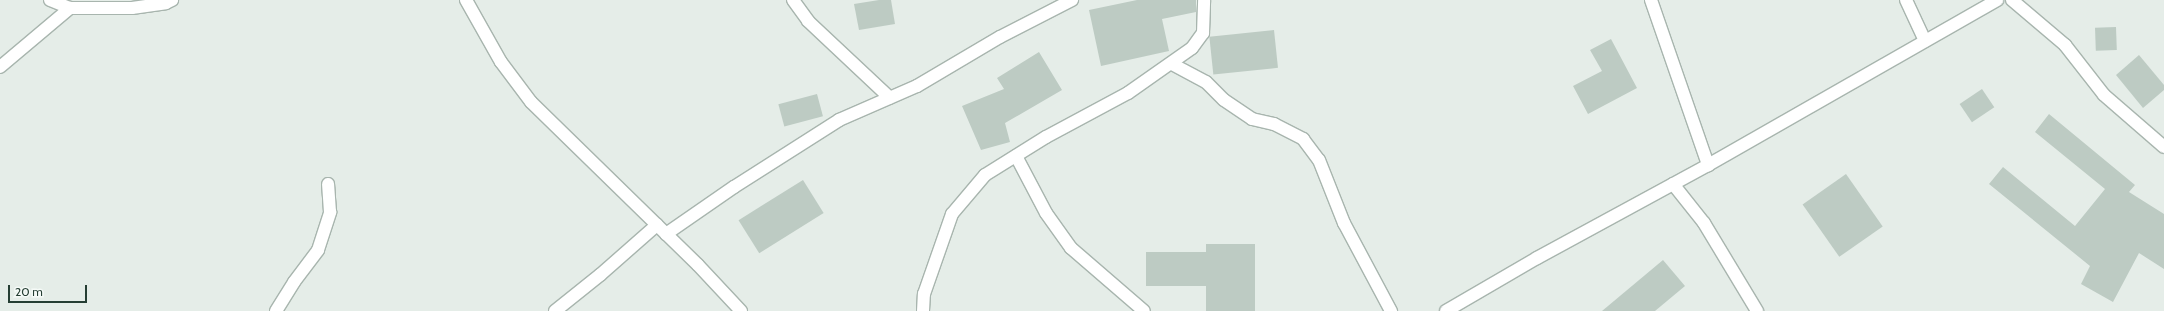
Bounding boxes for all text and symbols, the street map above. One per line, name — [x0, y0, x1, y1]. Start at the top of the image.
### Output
scale bar — [10, 277, 89, 303]
text: 20 m — [15, 284, 43, 299]

